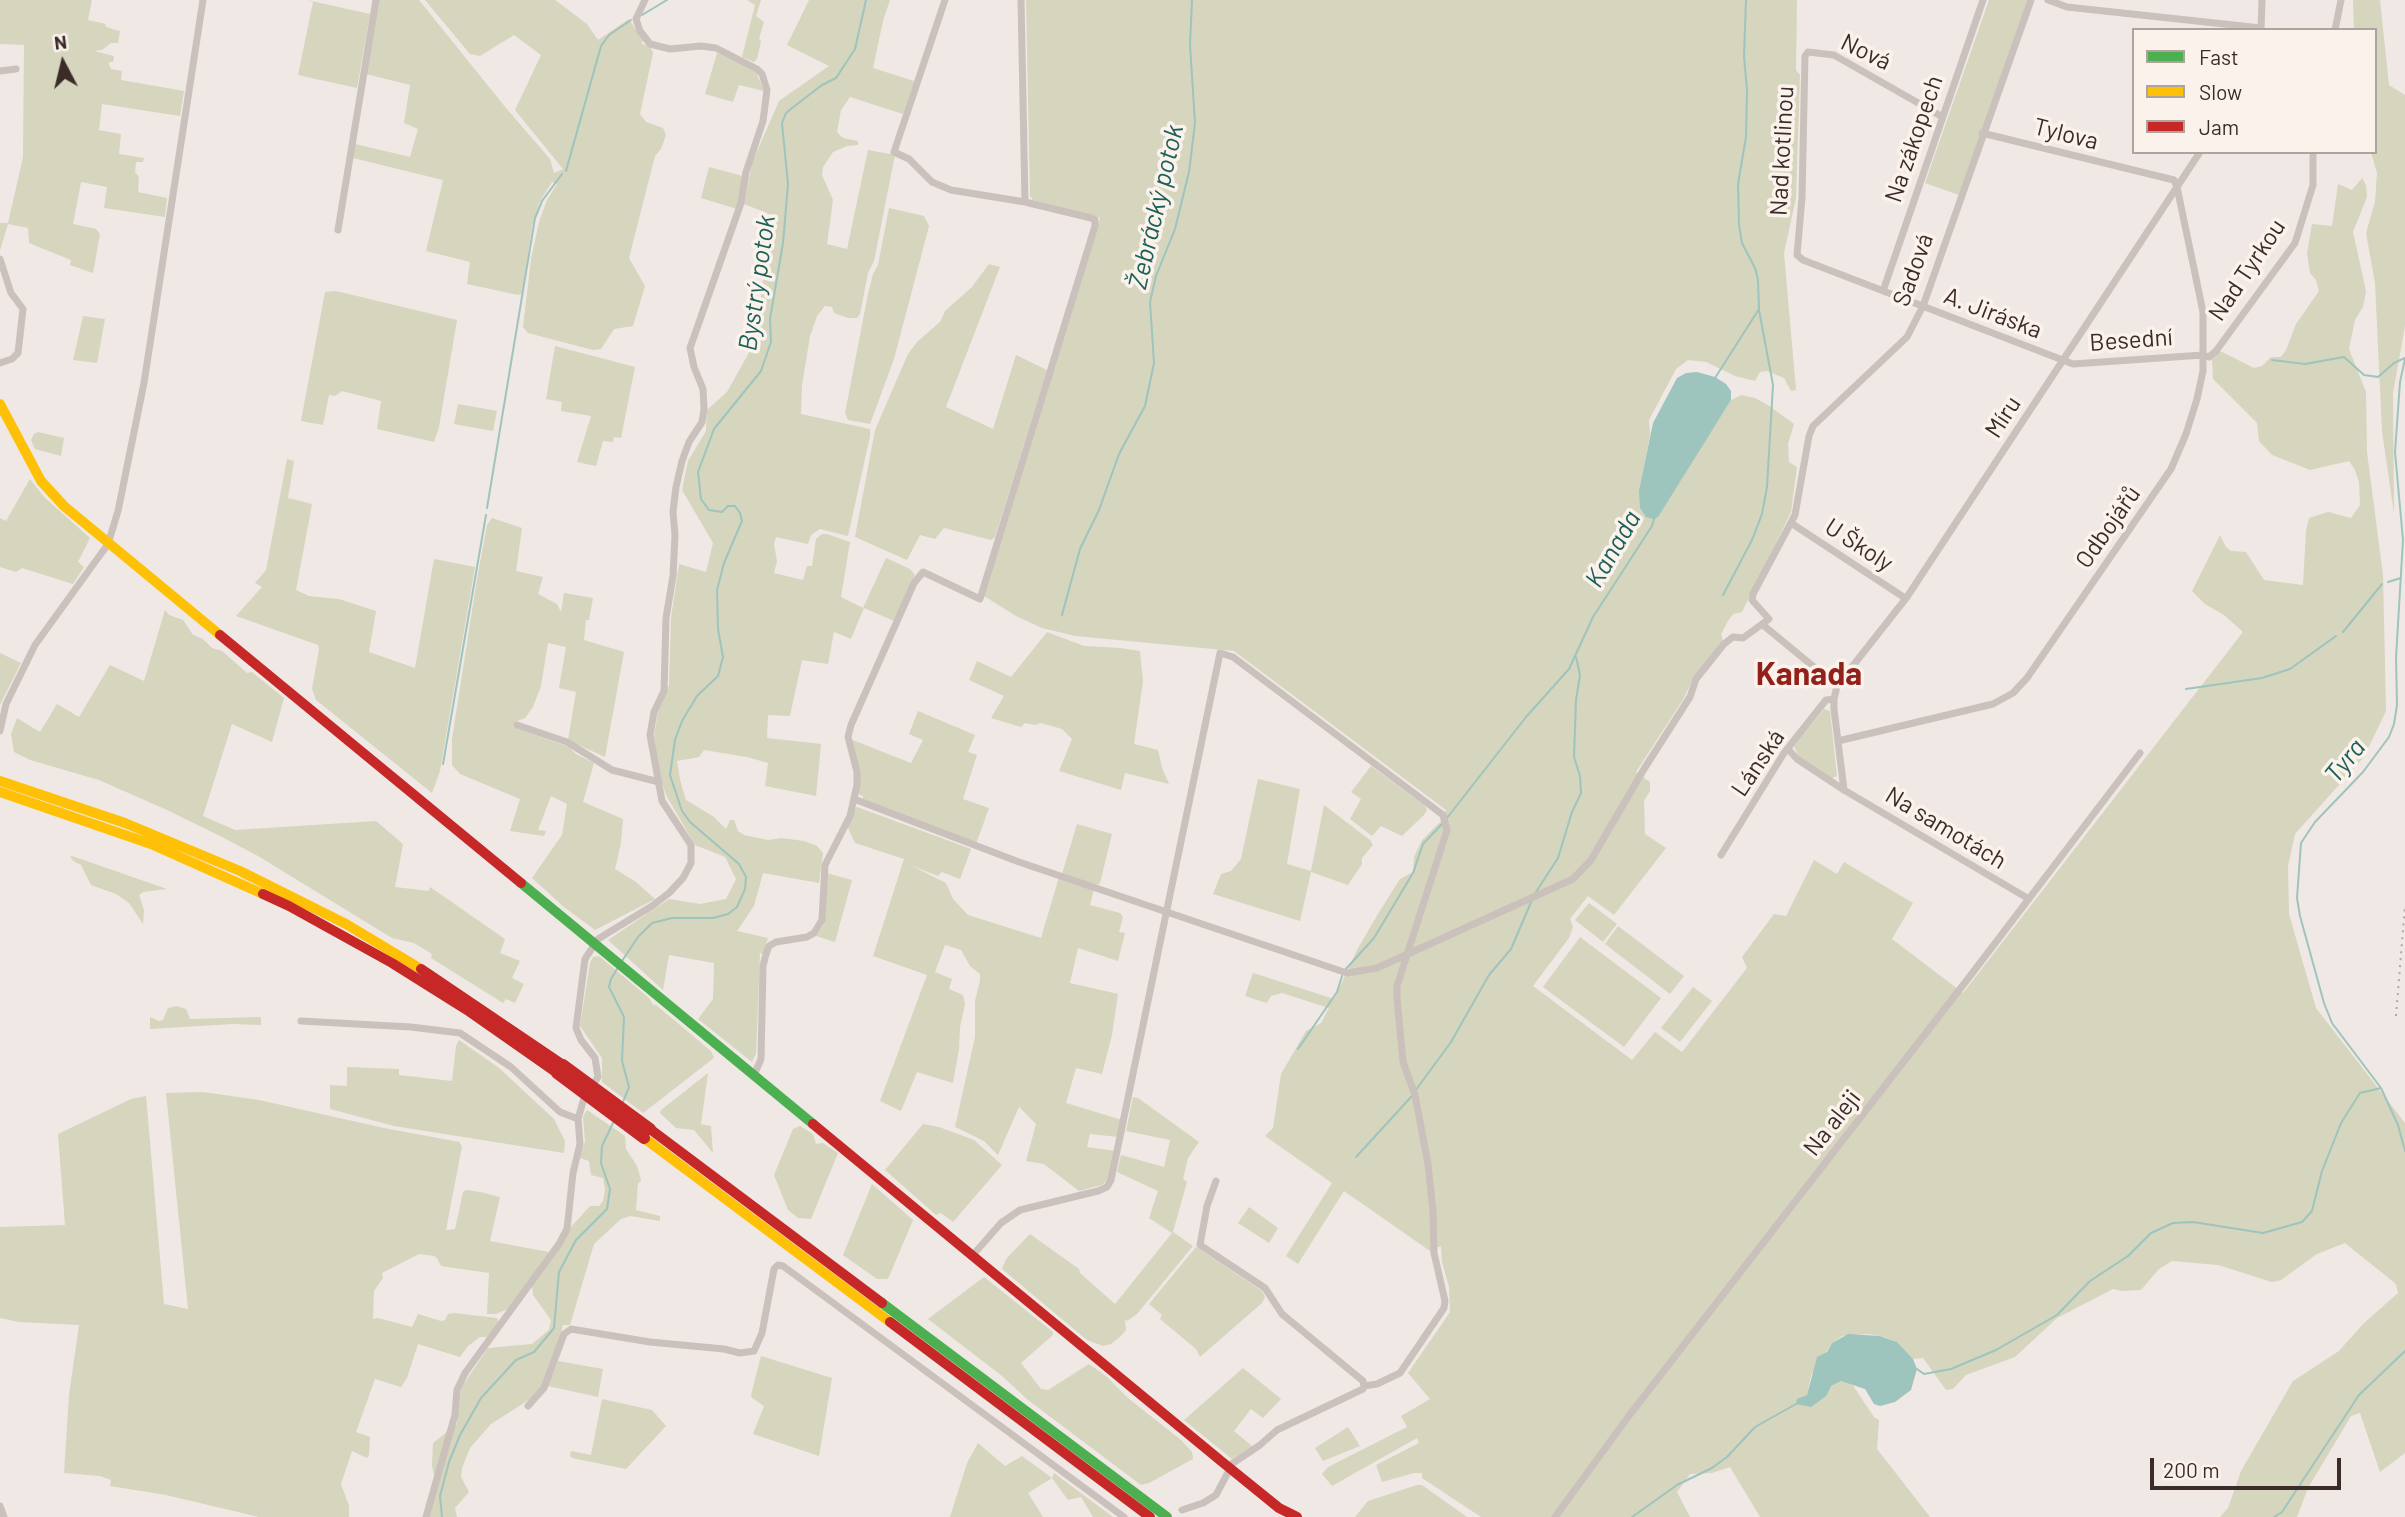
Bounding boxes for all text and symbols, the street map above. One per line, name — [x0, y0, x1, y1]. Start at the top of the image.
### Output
north arrow — [28, 28, 98, 98]
street label: Nová — [1836, 28, 1896, 76]
legend — [2132, 28, 2377, 154]
text: N — [53, 29, 68, 54]
text: Fast — [2199, 44, 2239, 69]
street label: Na zákopech — [1879, 72, 1949, 206]
text: Slow — [2199, 79, 2242, 104]
street label: Nad kotlinou — [1764, 85, 1800, 217]
street label: Tylova — [2031, 112, 2101, 156]
text: Jam — [2199, 114, 2239, 139]
water label: Žebrácký potok — [1122, 122, 1190, 292]
water label: Bystrý potok — [732, 213, 782, 353]
street label: Nad Tyrkou — [2202, 214, 2292, 326]
street label: Sadová — [1887, 230, 1939, 310]
street label: A. Jiráska — [1940, 281, 2046, 345]
street label: Besední — [2089, 323, 2173, 357]
street label: Míru — [1979, 391, 2027, 443]
street label: Odbojářů — [2069, 480, 2147, 574]
water label: Kanada — [1579, 505, 1647, 593]
street label: U Školy — [1819, 512, 1899, 578]
district label: Kanada — [1756, 655, 1862, 693]
street label: Lánská — [1725, 724, 1791, 802]
water label: Tyra — [2318, 733, 2372, 789]
street label: Na samotách — [1880, 781, 2012, 875]
street label: Na aleji — [1797, 1084, 1867, 1162]
scale bar — [2153, 1444, 2344, 1488]
text: 200 m — [2163, 1457, 2220, 1482]

